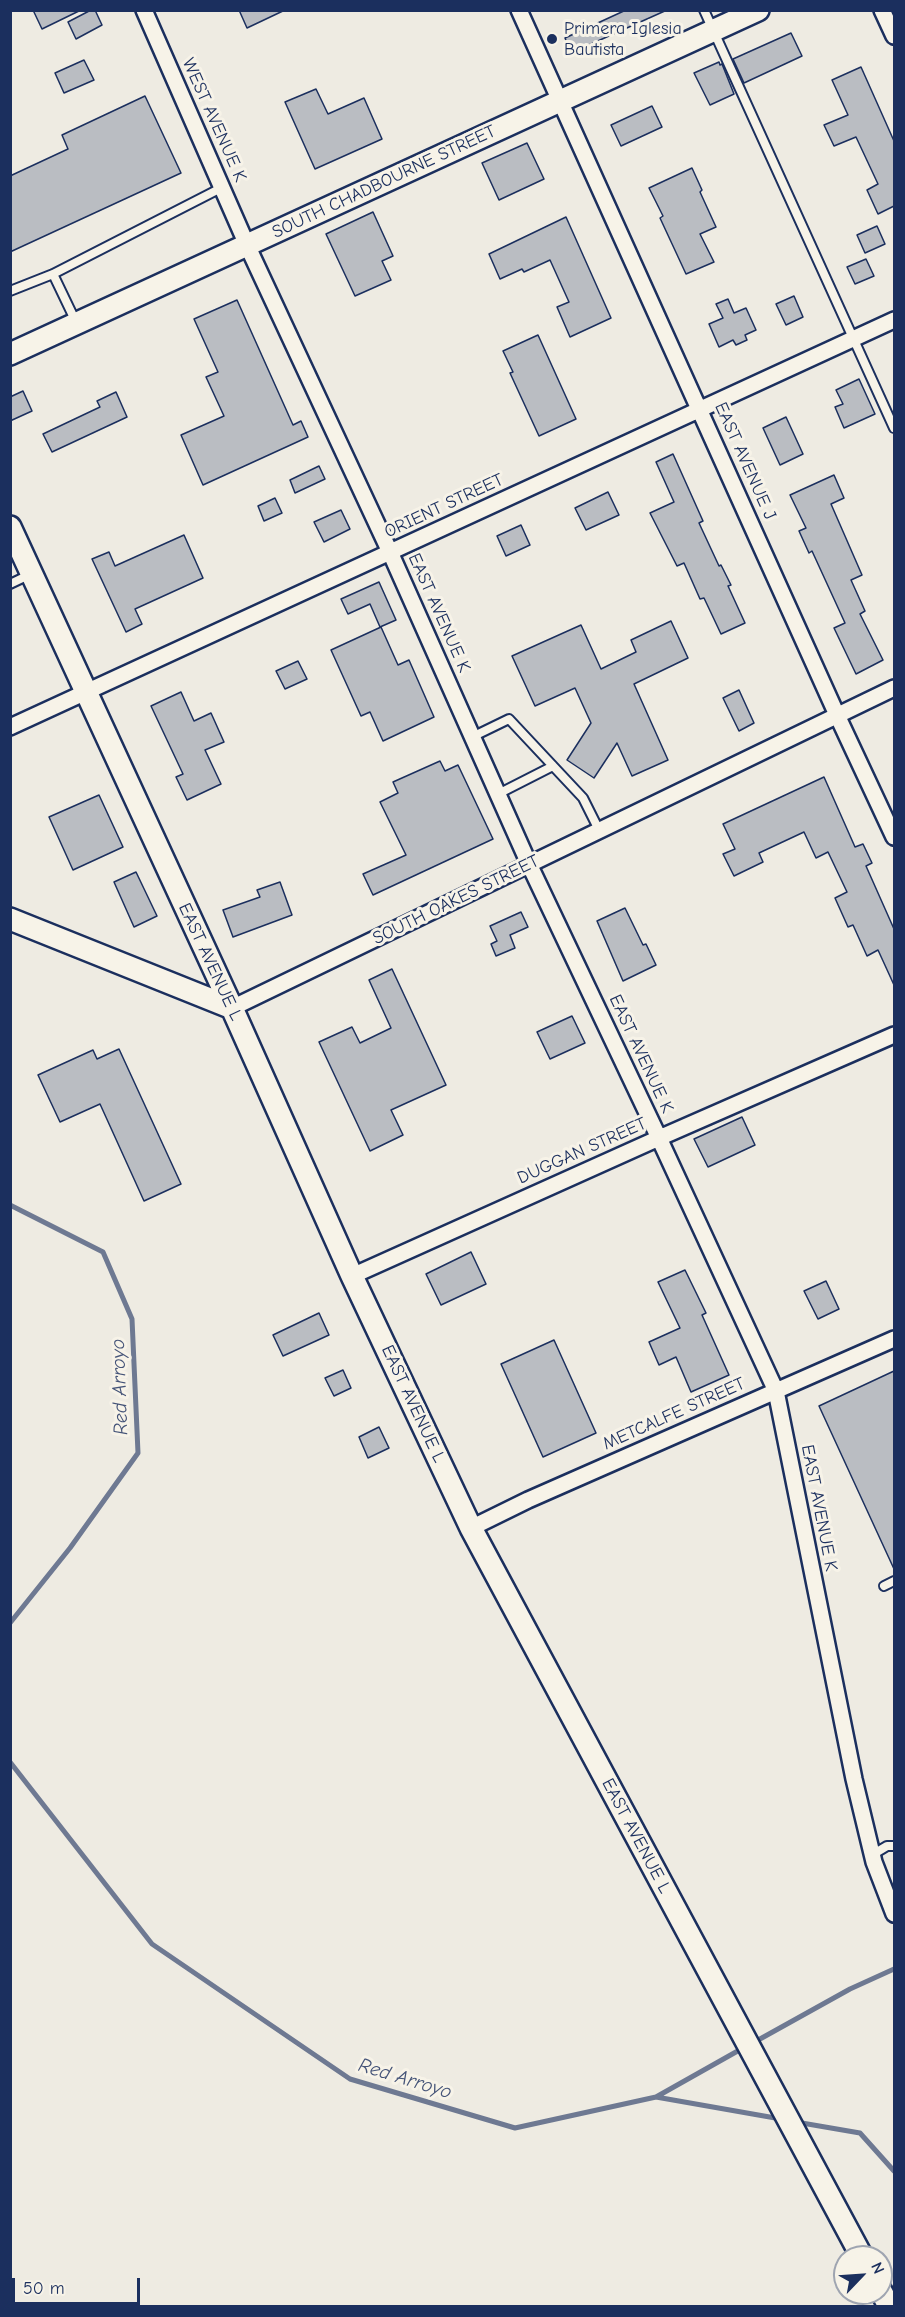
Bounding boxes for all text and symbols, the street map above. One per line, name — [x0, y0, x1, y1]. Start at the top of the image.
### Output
place label: Primera Iglesia Bautista — [564, 18, 682, 60]
marker: Primera Iglesia Bautista — [545, 32, 559, 46]
street label: WEST AVENUE K — [177, 55, 251, 185]
street label: SOUTH CHADBOURNE STREET — [269, 121, 499, 243]
street label: EAST AVENUE J — [709, 399, 781, 523]
street label: ORIENT STREET — [381, 469, 507, 543]
street label: EAST AVENUE K — [403, 550, 475, 676]
street label: SOUTH OAKES STREET — [369, 850, 543, 950]
street label: EAST AVENUE L — [173, 900, 247, 1024]
street label: EAST AVENUE K — [604, 991, 678, 1117]
street label: DUGGAN STREET — [514, 1113, 650, 1189]
water label: Red Arroyo — [106, 1338, 134, 1436]
street label: EAST AVENUE L — [376, 1342, 450, 1466]
street label: METCALFE STREET — [600, 1373, 748, 1455]
street label: EAST AVENUE K — [796, 1443, 842, 1573]
street label: EAST AVENUE L — [597, 1775, 675, 1897]
water label: Red Arroyo — [355, 2053, 455, 2105]
north arrow — [833, 2245, 893, 2305]
text: N — [867, 2260, 888, 2277]
scale bar — [15, 2266, 142, 2304]
text: 50 m — [23, 2278, 65, 2299]

